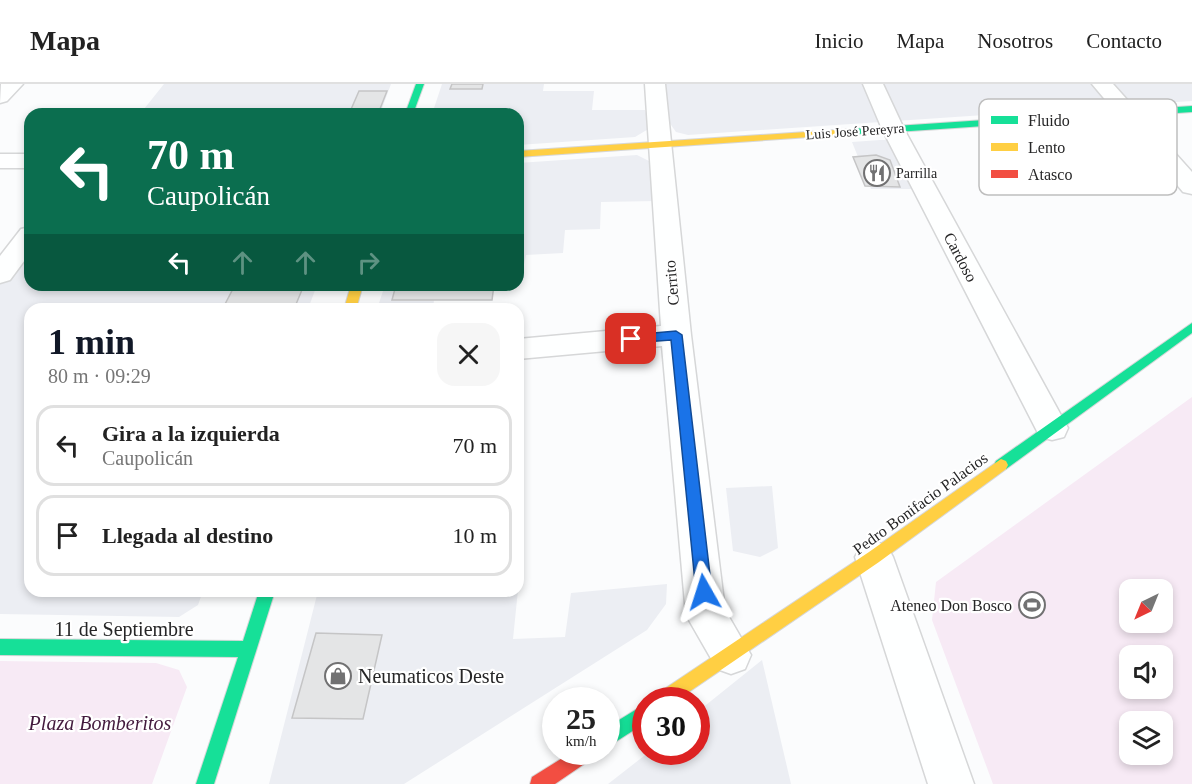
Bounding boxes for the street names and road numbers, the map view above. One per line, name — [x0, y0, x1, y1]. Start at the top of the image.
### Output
street label: Luis José Pereyra — [805, 121, 906, 142]
street label: Cardoso — [941, 230, 981, 285]
street label: Cerrito — [661, 260, 682, 306]
street label: Pedro Bonifacio Palacios — [850, 449, 991, 558]
street label: 11 de Septiembre — [54, 618, 194, 641]

